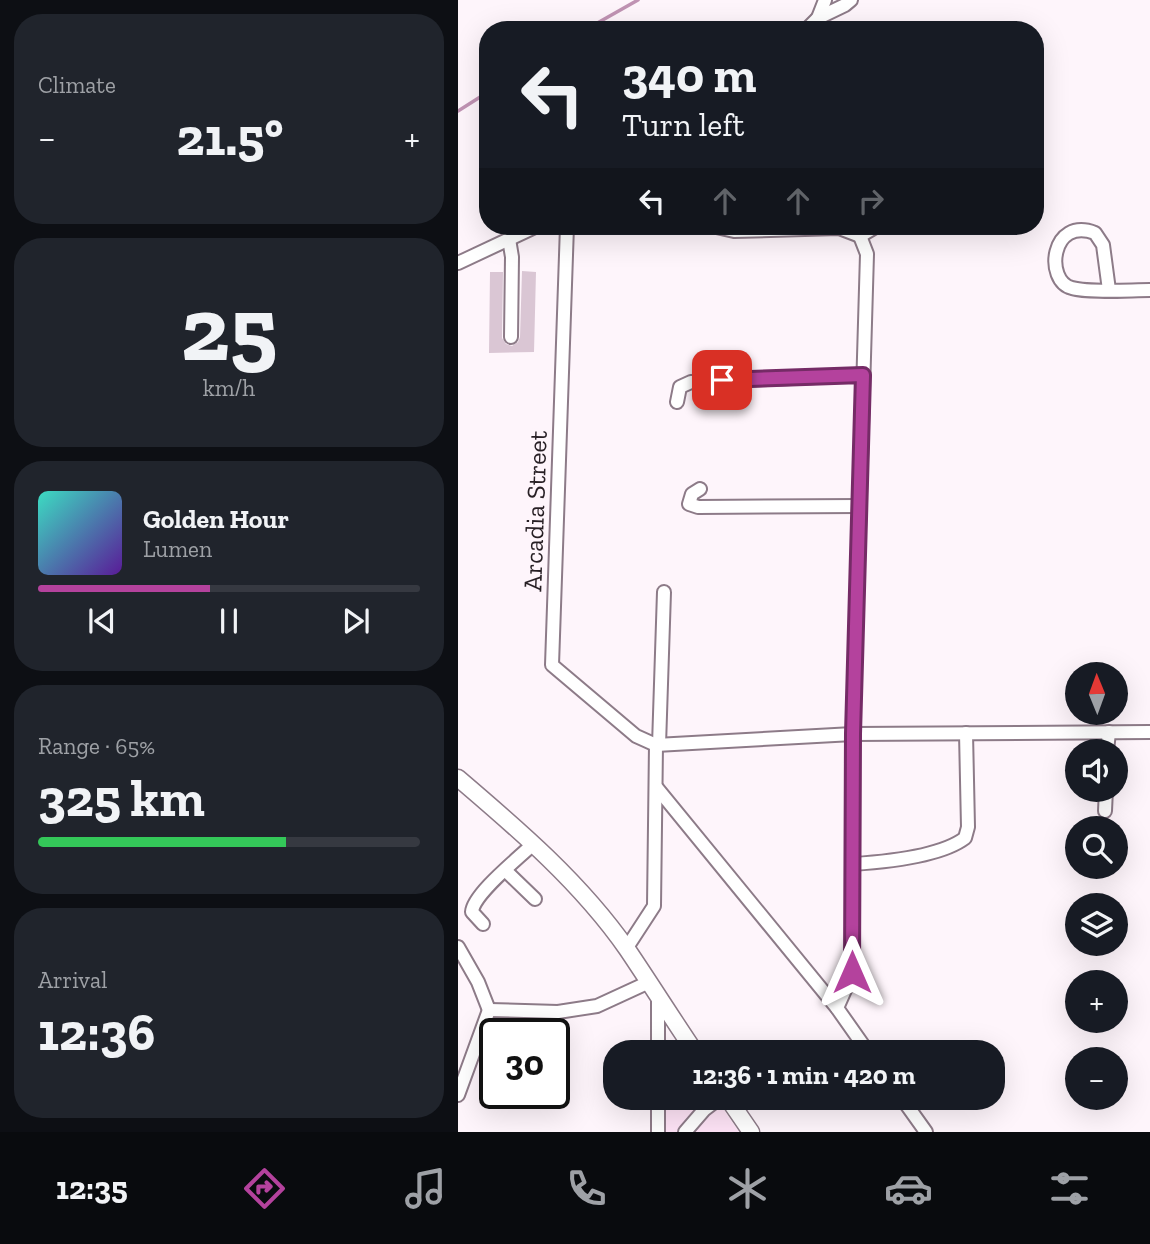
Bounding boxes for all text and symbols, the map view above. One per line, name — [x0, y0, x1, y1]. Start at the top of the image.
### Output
text: 340 m — [622, 46, 756, 105]
icon: left — [507, 49, 598, 140]
text: Climate — [38, 71, 116, 99]
text: 21.5° — [176, 106, 283, 168]
text: Turn left — [622, 106, 744, 144]
text: − — [38, 115, 56, 161]
text: + — [404, 115, 420, 161]
icon: left — [633, 182, 671, 220]
icon: ahead — [706, 182, 744, 220]
icon: ahead — [779, 182, 817, 220]
icon: right — [852, 182, 890, 220]
text: 25 — [181, 274, 277, 383]
pin — [692, 350, 752, 410]
icon: arrive — [703, 361, 741, 399]
text: km/h — [203, 374, 255, 402]
street label: Arcadia Street — [516, 430, 554, 592]
text: Golden Hour — [143, 503, 289, 535]
text: Lumen — [143, 535, 212, 563]
icon: previous — [83, 602, 121, 640]
icon: pause — [210, 602, 248, 640]
icon: next — [337, 602, 375, 640]
north arrow — [1065, 662, 1128, 724]
map controls — [1065, 662, 1128, 1110]
text: Range · 65% — [38, 732, 155, 760]
button: sound — [1065, 739, 1128, 802]
text: 325 km — [38, 767, 205, 829]
button: search — [1065, 816, 1128, 879]
button: layers — [1065, 893, 1128, 956]
position arrow — [815, 935, 889, 1009]
text: Arrival — [38, 966, 107, 994]
button: + — [1065, 970, 1128, 1033]
text: 12:36 — [38, 1001, 155, 1063]
speed limit sign: 30 — [479, 1018, 570, 1109]
button: − — [1065, 1047, 1128, 1110]
text: 12:36 · 1 min · 420 m — [693, 1059, 915, 1091]
icon: directions — [240, 1164, 289, 1213]
icon: music — [401, 1164, 450, 1213]
icon: phone — [562, 1164, 611, 1213]
icon: climate — [723, 1164, 772, 1213]
icon: car — [884, 1164, 933, 1213]
icon: filters — [1045, 1164, 1094, 1213]
text: 12:35 — [56, 1169, 128, 1207]

